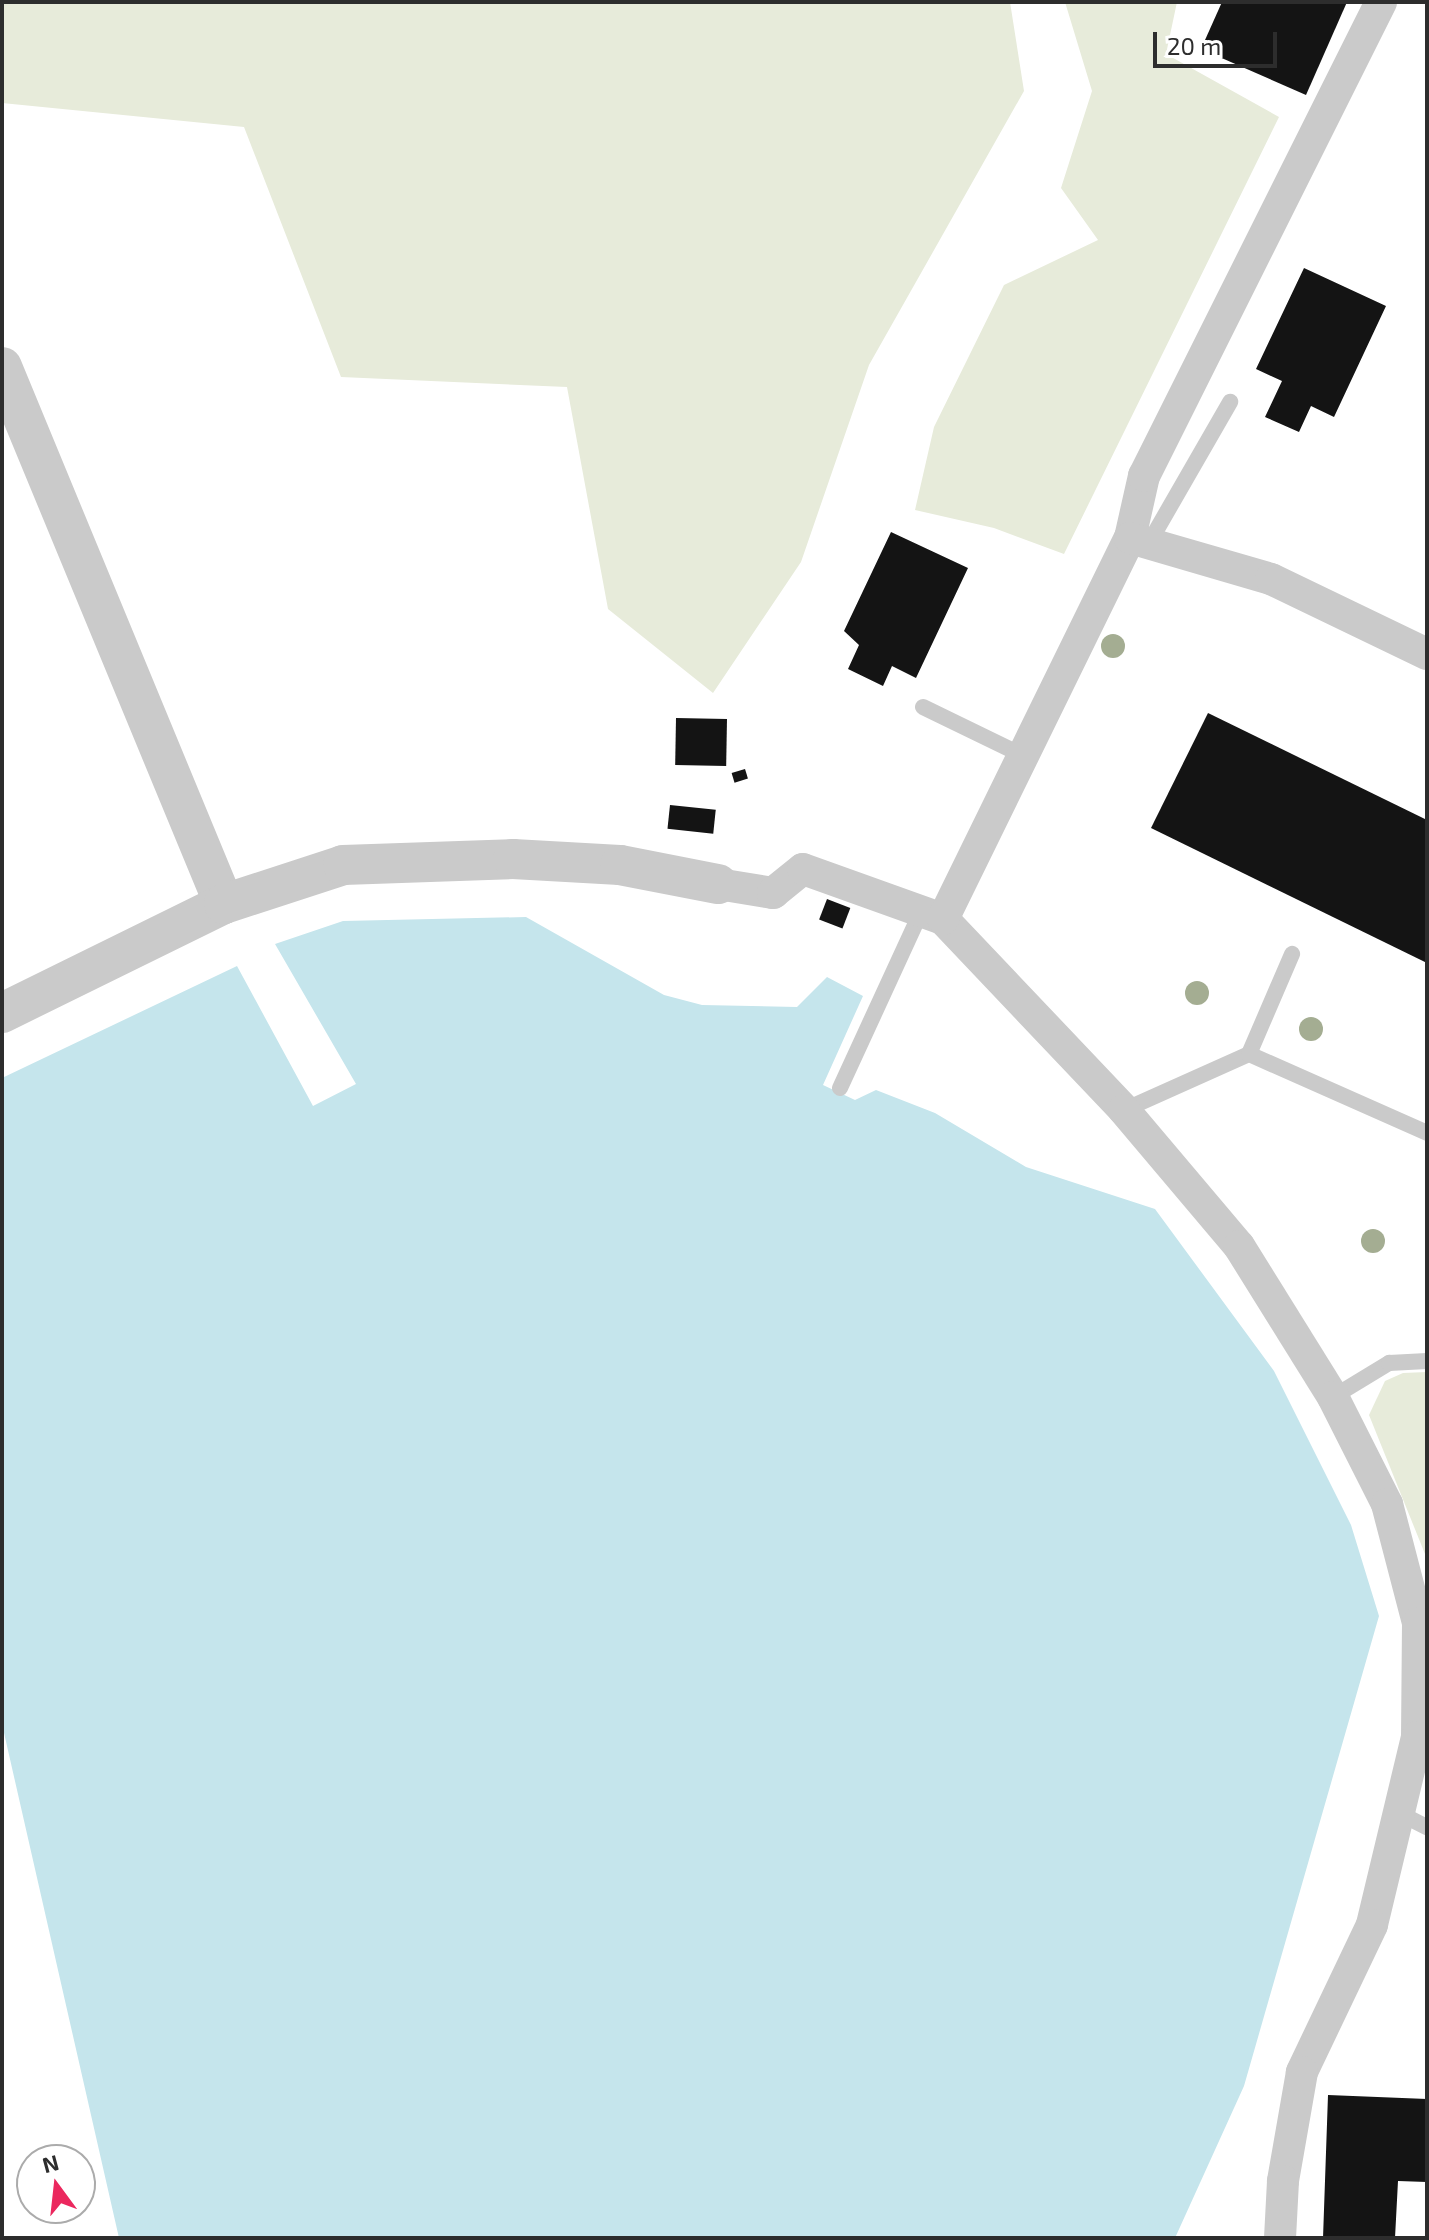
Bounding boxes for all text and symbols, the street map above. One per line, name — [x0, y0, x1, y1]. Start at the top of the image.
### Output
scale bar — [1157, 16, 1281, 66]
text: 20 m — [1167, 31, 1221, 60]
north arrow — [16, 2144, 96, 2224]
text: N — [39, 2148, 61, 2177]

